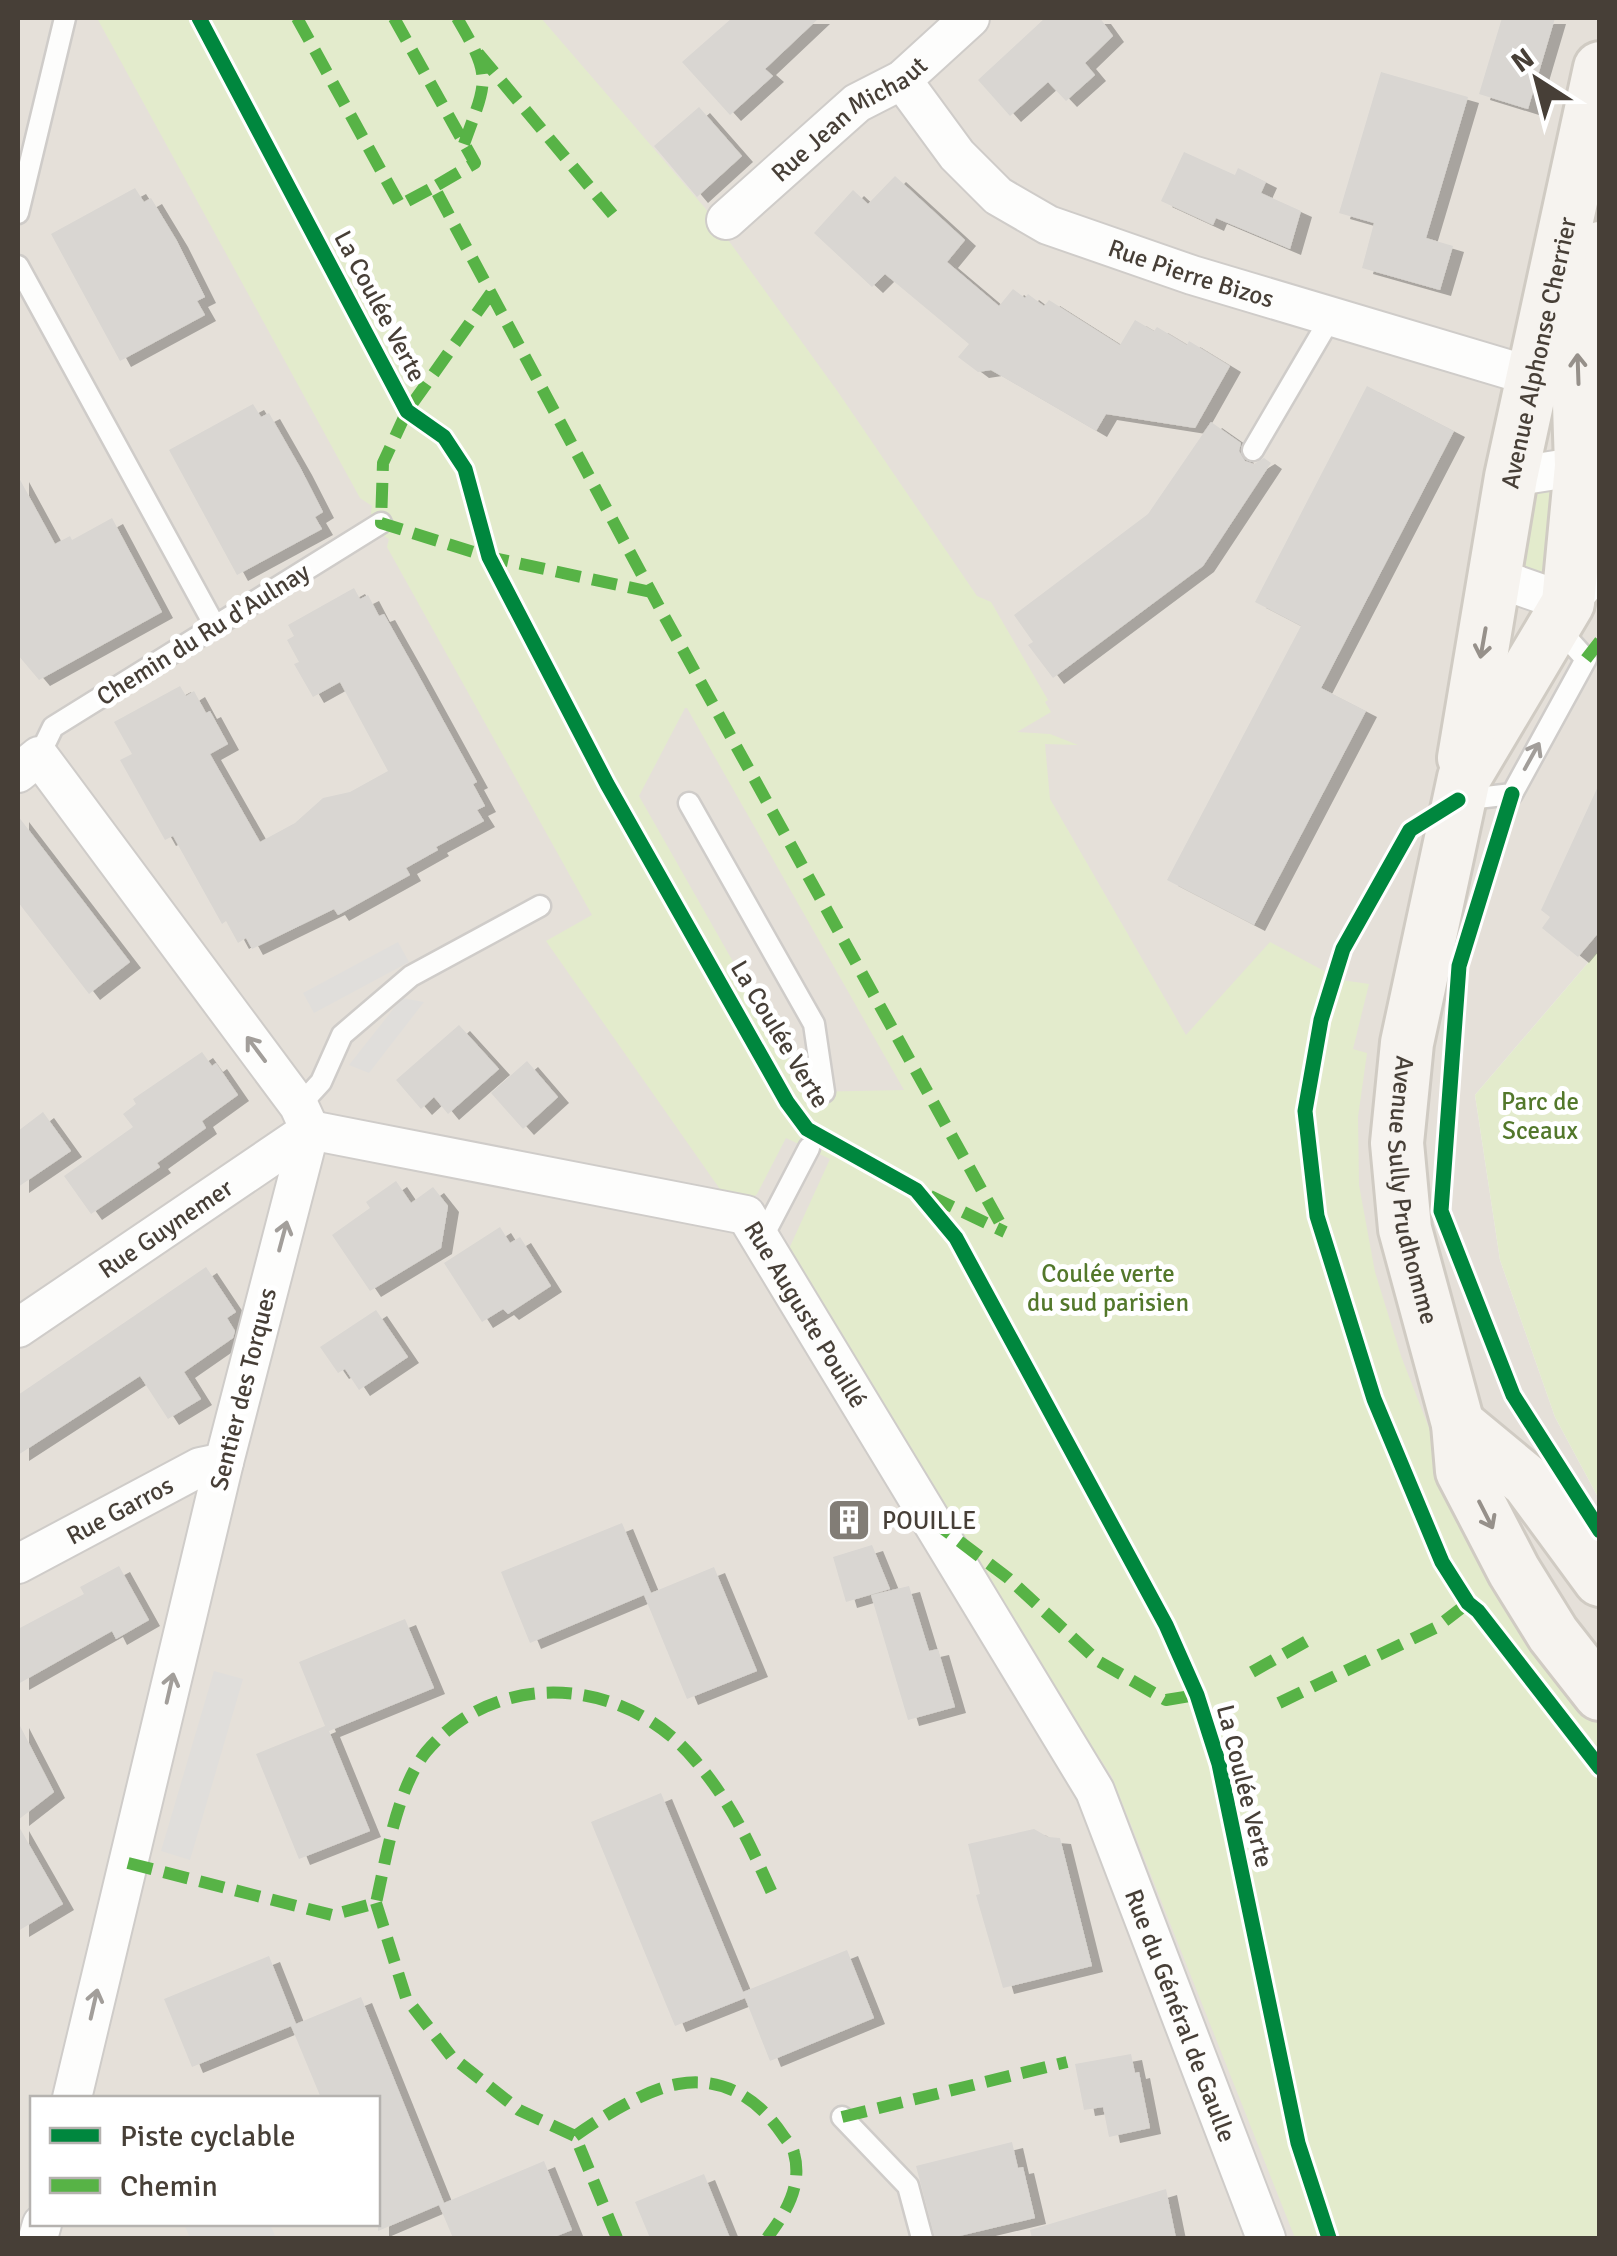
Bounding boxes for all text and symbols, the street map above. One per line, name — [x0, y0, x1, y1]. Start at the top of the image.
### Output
north arrow — [1487, 30, 1587, 130]
text: N — [1505, 41, 1541, 80]
street label: Rue Jean Michaut — [764, 49, 934, 188]
street label: Avenue Alphonse Cherrier — [1494, 213, 1583, 491]
street label: La Coulée Verte — [327, 225, 433, 387]
street label: Rue Pierre Bizos — [1104, 232, 1278, 314]
one-way arrow — [1568, 353, 1587, 385]
street label: Chemin du Ru d'Aulnay — [91, 556, 315, 712]
one-way arrow — [1473, 627, 1491, 659]
one-way arrow — [1523, 742, 1543, 772]
street label: La Coulée Verte — [724, 955, 836, 1113]
one-way arrow — [246, 1036, 267, 1063]
street label: Avenue Sully Prudhomme — [1381, 1054, 1446, 1328]
park label: Parc de Sceaux — [1501, 1086, 1579, 1146]
street label: Rue Guynemer — [92, 1171, 239, 1285]
street label: Rue Auguste Pouillé — [738, 1215, 874, 1413]
one-way arrow — [274, 1221, 293, 1253]
park label: Coulée verte du sud parisien — [1027, 1258, 1189, 1318]
street label: Sentier des Torques — [203, 1284, 283, 1493]
street label: Rue Garros — [61, 1469, 178, 1551]
building icon: POUILLE — [826, 1497, 872, 1543]
one-way arrow — [1477, 1500, 1496, 1530]
place label: POUILLE — [882, 1505, 976, 1536]
one-way arrow — [162, 1673, 180, 1705]
street label: La Coulée Verte — [1210, 1701, 1280, 1871]
street label: Rue du Général de Gaulle — [1118, 1885, 1243, 2146]
one-way arrow — [86, 1989, 104, 2021]
legend — [30, 2096, 380, 2226]
text: Piste cyclable — [120, 2118, 296, 2155]
text: Chemin — [120, 2168, 218, 2205]

